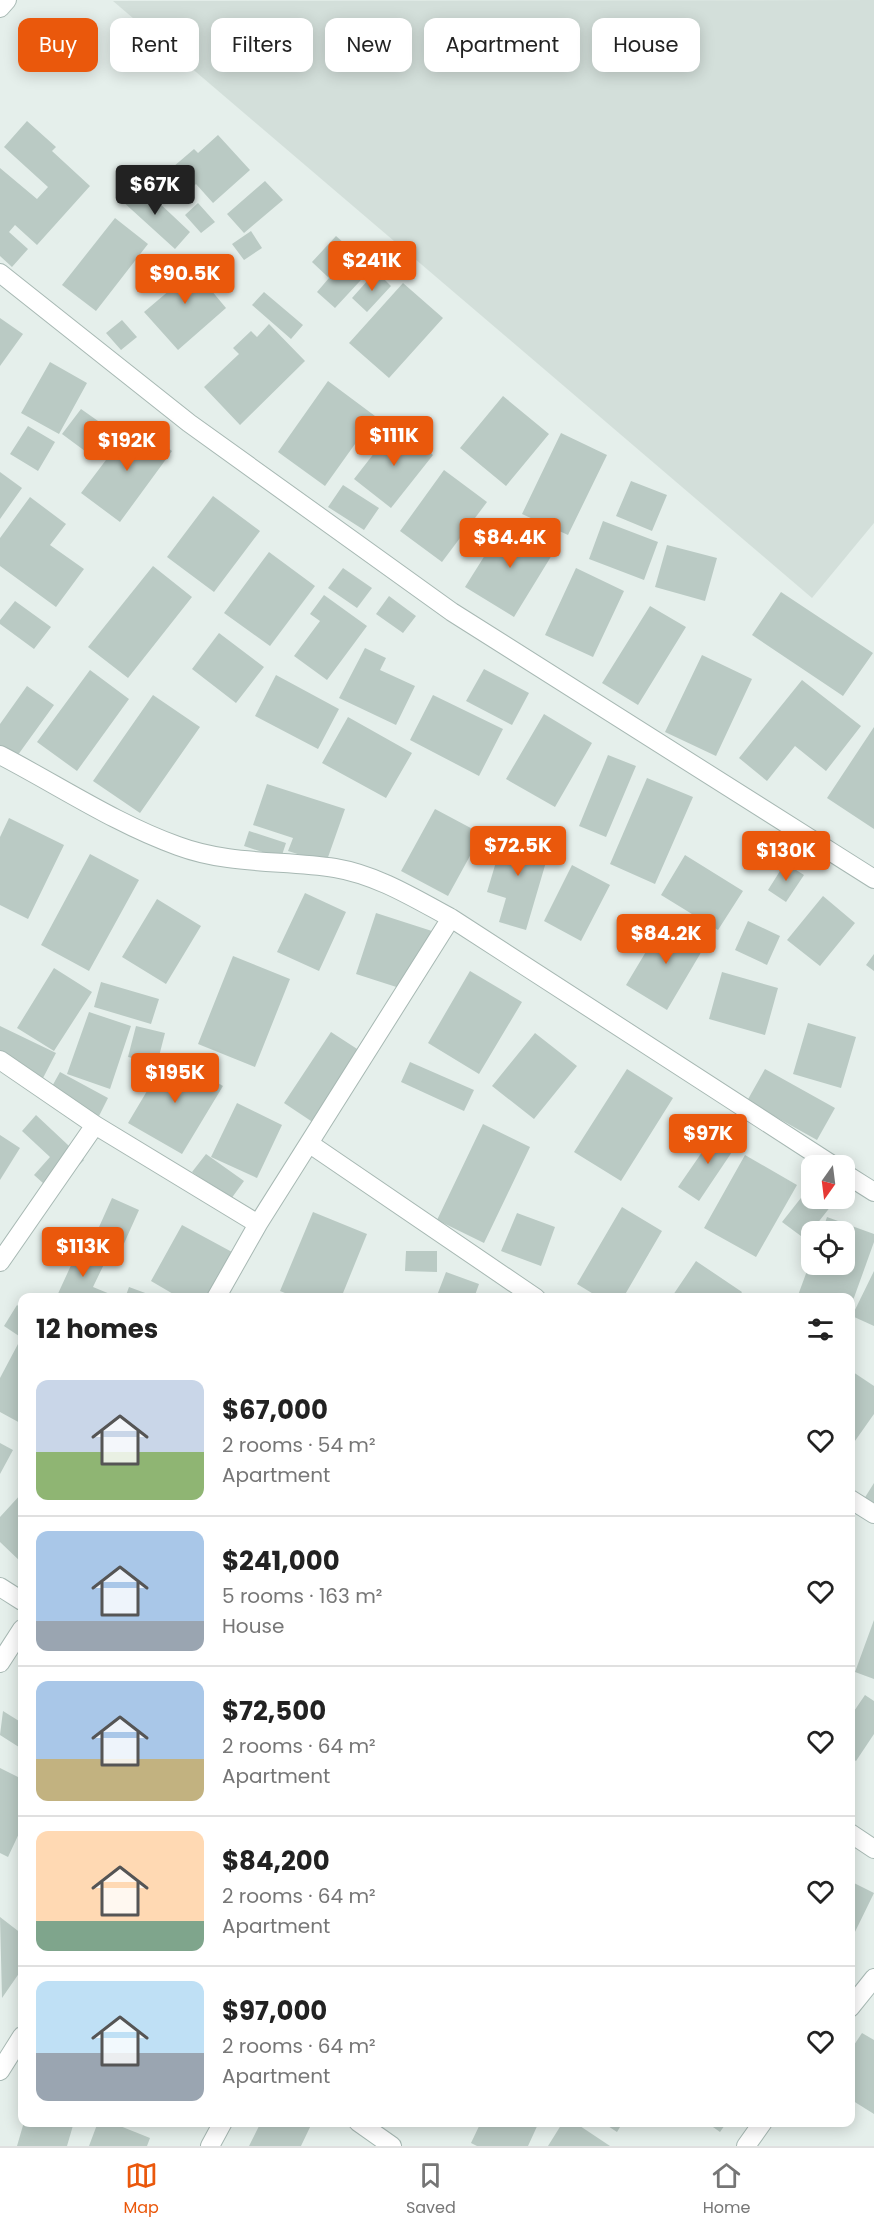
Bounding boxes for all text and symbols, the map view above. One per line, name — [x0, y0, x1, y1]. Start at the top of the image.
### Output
chip: Buy — [18, 18, 98, 72]
chip: Rent — [110, 18, 199, 72]
chip: Filters — [211, 18, 313, 72]
chip: New — [325, 18, 412, 72]
chip: Apartment — [424, 18, 580, 72]
chip: House — [592, 18, 700, 72]
pin: $67K — [119, 165, 191, 216]
text: $67K — [130, 170, 180, 198]
pin: $241K — [330, 241, 414, 292]
text: $241K — [342, 246, 402, 274]
pin: $90.5K — [136, 254, 234, 305]
text: $90.5K — [149, 259, 221, 287]
pin: $111K — [352, 416, 436, 467]
pin: $192K — [85, 421, 169, 472]
text: $111K — [369, 421, 419, 449]
text: $192K — [98, 426, 156, 454]
pin: $84.4K — [461, 518, 559, 569]
text: $84.4K — [474, 523, 546, 551]
pin: $72.5K — [469, 826, 567, 877]
text: $72.5K — [484, 831, 552, 859]
pin: $130K — [744, 831, 828, 882]
text: $130K — [756, 836, 816, 864]
pin: $84.2K — [617, 914, 715, 965]
text: $84.2K — [631, 919, 701, 947]
pin: $195K — [133, 1053, 217, 1104]
text: $195K — [145, 1058, 205, 1086]
pin: $97K — [672, 1114, 744, 1165]
text: $97K — [683, 1119, 733, 1147]
north arrow — [801, 1155, 855, 1209]
map controls — [801, 1155, 855, 1275]
button: locate — [801, 1221, 855, 1275]
pin: $113K — [41, 1227, 125, 1278]
text: $113K — [56, 1232, 110, 1260]
text: 12 homes — [36, 1311, 158, 1347]
icon: filters — [804, 1313, 837, 1346]
text: $67,000 — [222, 1392, 328, 1428]
icon: home — [84, 1404, 156, 1476]
icon: heart — [804, 1424, 837, 1457]
text: 2 rooms · 54 m² — [222, 1431, 376, 1459]
text: Apartment — [222, 1461, 330, 1489]
text: $241,000 — [222, 1543, 340, 1579]
icon: home — [84, 1555, 156, 1627]
icon: heart — [804, 1575, 837, 1608]
text: 5 rooms · 163 m² — [222, 1582, 382, 1610]
text: House — [222, 1612, 284, 1640]
text: $72,500 — [222, 1693, 326, 1729]
icon: home — [84, 1705, 156, 1777]
icon: heart — [804, 1725, 837, 1758]
text: 2 rooms · 64 m² — [222, 1732, 376, 1760]
text: Apartment — [222, 1762, 330, 1790]
text: $84,200 — [222, 1843, 330, 1879]
icon: home — [84, 1855, 156, 1927]
icon: heart — [804, 1875, 837, 1908]
text: 2 rooms · 64 m² — [222, 1882, 376, 1910]
text: Apartment — [222, 1912, 330, 1940]
text: $97,000 — [222, 1993, 327, 2029]
icon: home — [84, 2005, 156, 2077]
icon: heart — [804, 2025, 837, 2058]
text: 2 rooms · 64 m² — [222, 2032, 376, 2060]
text: Apartment — [222, 2062, 330, 2090]
tab: Map — [123, 2159, 159, 2220]
tab: Saved — [406, 2159, 456, 2220]
tab: Home — [703, 2159, 750, 2220]

